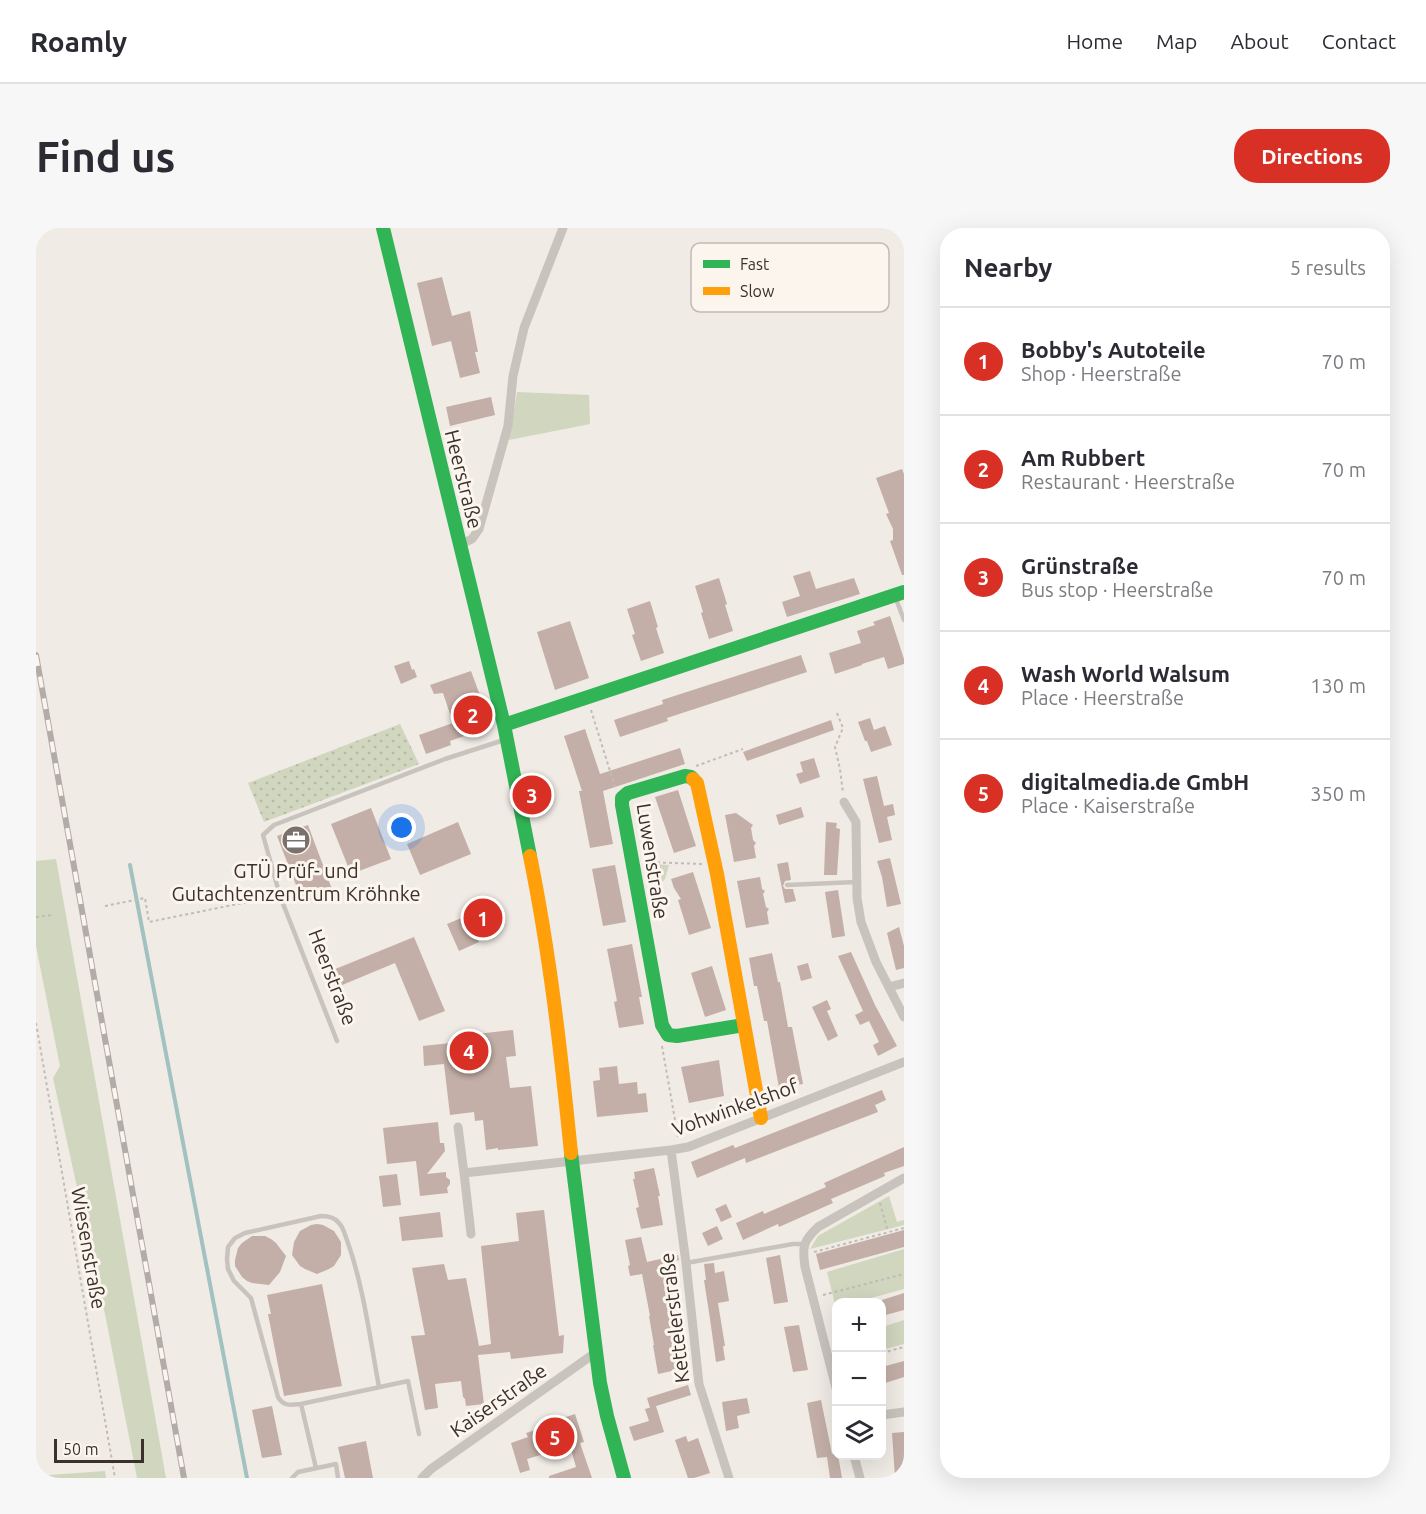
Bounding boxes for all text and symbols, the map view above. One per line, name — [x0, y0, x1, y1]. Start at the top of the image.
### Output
text: Roamly — [30, 26, 127, 57]
text: Home — [1066, 29, 1123, 53]
text: Map — [1156, 29, 1197, 53]
text: About — [1230, 29, 1289, 53]
text: Contact — [1322, 29, 1396, 53]
button: Directions — [1234, 129, 1390, 183]
text: Find us — [36, 133, 175, 180]
legend — [691, 243, 889, 312]
text: Nearby — [964, 253, 1052, 282]
text: Fast — [740, 255, 770, 273]
text: 5 results — [1290, 256, 1366, 279]
text: Slow — [740, 282, 775, 300]
text: Bobby's Autoteile — [1021, 337, 1206, 362]
text: 1 — [978, 350, 989, 373]
text: 70 m — [1322, 350, 1366, 373]
text: Shop · Heerstraße — [1021, 362, 1181, 385]
street label: Heerstraße — [441, 427, 487, 531]
text: Am Rubbert — [1021, 445, 1145, 470]
text: 2 — [978, 458, 989, 481]
text: 70 m — [1322, 458, 1366, 481]
text: Restaurant · Heerstraße — [1021, 470, 1235, 493]
text: Grünstraße — [1021, 553, 1139, 578]
text: 3 — [978, 566, 989, 589]
text: 70 m — [1322, 566, 1366, 589]
text: Bus stop · Heerstraße — [1021, 578, 1213, 601]
text: Wash World Walsum — [1021, 661, 1230, 686]
text: 4 — [978, 674, 989, 697]
text: 130 m — [1310, 674, 1366, 697]
text: Place · Heerstraße — [1021, 686, 1184, 709]
pin: 2 — [454, 692, 492, 738]
text: digitalmedia.de GmbH — [1021, 769, 1249, 794]
pin: 3 — [512, 772, 552, 818]
text: 5 — [978, 782, 989, 805]
text: 350 m — [1310, 782, 1366, 805]
text: Place · Kaiserstraße — [1021, 794, 1195, 817]
street label: Luwenstraße — [632, 801, 674, 921]
your location — [387, 813, 416, 842]
office icon: GTÜ Prüf- und Gutachtenzentrum Kröhnke — [280, 824, 312, 856]
place label: GTÜ Prüf- und Gutachtenzentrum Kröhnke — [171, 859, 421, 905]
pin: 1 — [464, 896, 502, 940]
street label: Heerstraße — [304, 926, 362, 1028]
pin: 4 — [450, 1028, 488, 1074]
street label: Vohwinkelshof — [669, 1073, 801, 1140]
street label: Wiesenstraße — [67, 1185, 111, 1311]
street label: Kettelerstraße — [655, 1252, 693, 1384]
map controls — [832, 1298, 886, 1460]
button: + — [832, 1298, 886, 1352]
button: − — [832, 1352, 886, 1406]
street label: Kaiserstraße — [445, 1358, 551, 1442]
button: layers — [832, 1406, 886, 1460]
pin: 5 — [536, 1414, 574, 1460]
scale bar — [54, 1436, 144, 1464]
text: 50 m — [63, 1440, 99, 1458]

